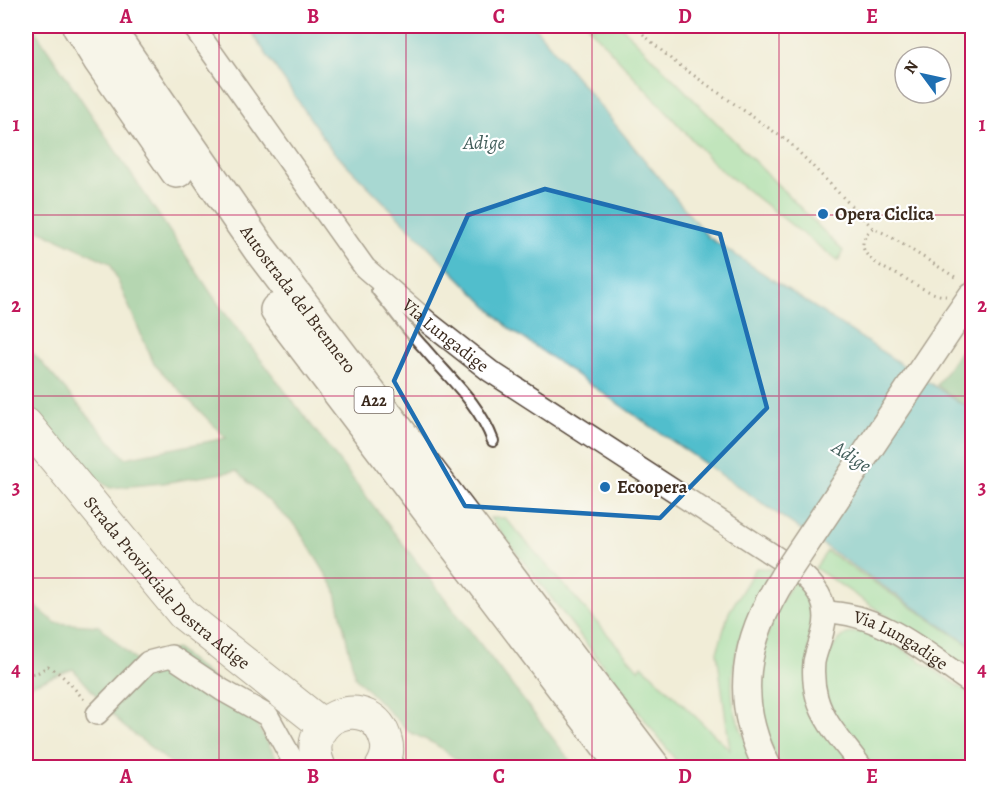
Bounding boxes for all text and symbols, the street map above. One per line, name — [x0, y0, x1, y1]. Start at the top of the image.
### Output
text: A — [119, 3, 133, 30]
text: B — [307, 3, 319, 30]
text: C — [493, 3, 505, 30]
text: D — [678, 3, 692, 30]
text: E — [866, 3, 878, 30]
north arrow — [893, 45, 953, 105]
text: N — [899, 56, 924, 78]
text: 1 — [12, 111, 20, 138]
text: 1 — [978, 111, 986, 138]
water label: Adige — [462, 129, 505, 156]
place label: Opera Ciclica — [835, 202, 934, 226]
marker: Opera Ciclica — [816, 207, 830, 221]
street label: Autostrada del Brennero — [234, 220, 362, 378]
text: 2 — [11, 292, 21, 319]
text: 2 — [977, 292, 987, 319]
street label: Via Lungadige — [396, 293, 494, 378]
road number: A22 — [354, 387, 394, 413]
water label: Adige — [826, 433, 876, 479]
text: 3 — [12, 474, 20, 501]
text: 3 — [978, 474, 986, 501]
place label: Ecoopera — [617, 475, 688, 499]
marker: Ecoopera — [598, 480, 612, 494]
street label: Strada Provinciale Destra Adige — [78, 491, 255, 675]
street label: Via Lungadige — [850, 604, 953, 676]
text: 4 — [11, 656, 21, 683]
text: 4 — [977, 656, 987, 683]
text: A — [119, 763, 133, 790]
text: B — [307, 763, 319, 790]
text: C — [493, 763, 505, 790]
text: D — [678, 763, 692, 790]
text: E — [866, 763, 878, 790]

